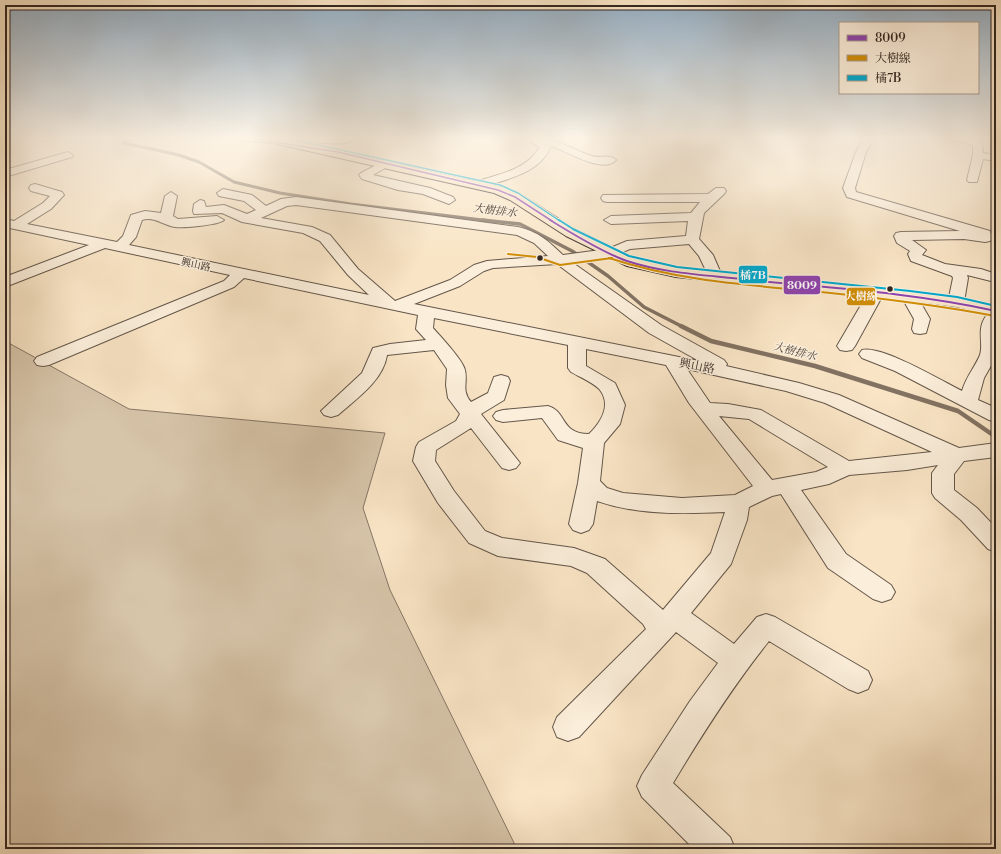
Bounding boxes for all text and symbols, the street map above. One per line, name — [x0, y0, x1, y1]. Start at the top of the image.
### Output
legend — [839, 22, 979, 94]
text: 8009 — [875, 31, 906, 46]
text: 大樹線 — [875, 51, 911, 66]
text: 橘7B — [875, 71, 901, 86]
water label: 大樹排水 — [472, 201, 519, 221]
unlabelled marker — [535, 253, 545, 263]
street label: 興山路 — [180, 256, 212, 274]
line badge: 橘7B — [738, 265, 768, 284]
text: 橘7B — [740, 269, 766, 283]
line badge: 8009 — [783, 275, 821, 295]
text: 8009 — [787, 279, 817, 293]
unlabelled marker — [885, 284, 895, 294]
line badge: 大樹線 — [846, 287, 876, 306]
text: 大樹線 — [845, 290, 878, 304]
water label: 大樹排水 — [772, 340, 819, 364]
street label: 興山路 — [678, 356, 716, 377]

